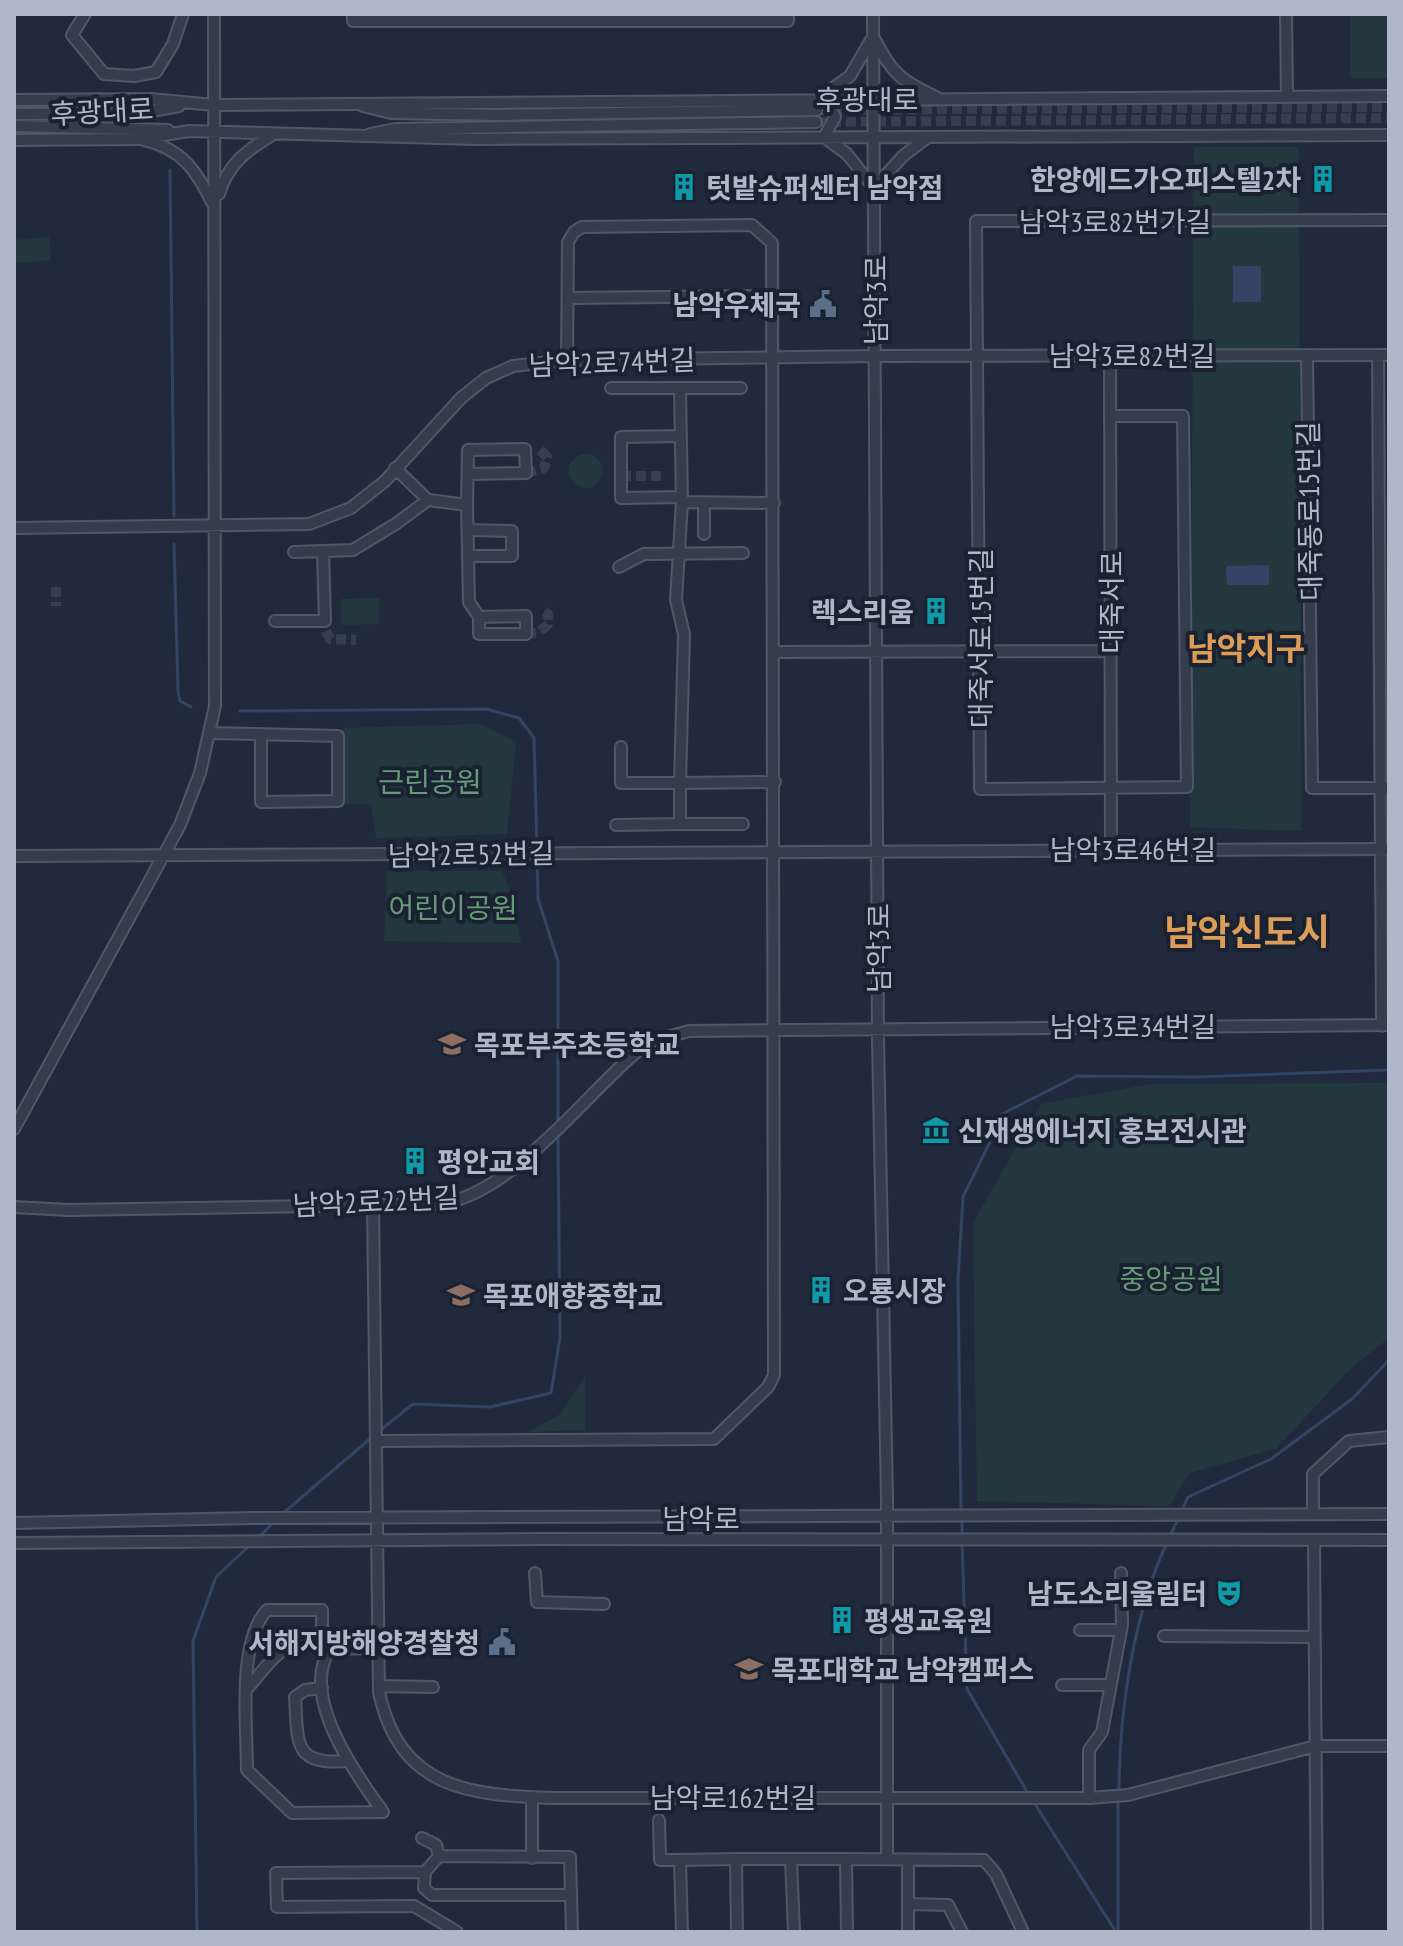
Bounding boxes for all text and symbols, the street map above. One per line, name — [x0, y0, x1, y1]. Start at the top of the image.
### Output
street label: 후광대로 — [815, 81, 919, 118]
street label: 후광대로 — [50, 90, 154, 132]
place label: 한양에드가오피스텔2차 — [1030, 161, 1301, 198]
building icon: 한양에드가오피스텔2차 — [1308, 164, 1338, 194]
place label: 텃밭슈퍼센터 남악점 — [706, 169, 944, 206]
building icon: 텃밭슈퍼센터 남악점 — [669, 172, 699, 202]
street label: 남악3로82번가길 — [1019, 203, 1211, 240]
street label: 남악3로 — [857, 255, 894, 345]
place label: 남악우체국 — [672, 286, 801, 323]
public building icon: 남악우체국 — [808, 289, 838, 319]
street label: 남악3로82번길 — [1049, 337, 1215, 374]
street label: 남악2로74번길 — [528, 341, 696, 383]
street label: 대죽동로15번길 — [1289, 421, 1329, 601]
street label: 대죽서로15번길 — [962, 548, 999, 728]
street label: 대죽서로 — [1093, 550, 1130, 654]
place label: 렉스리움 — [811, 593, 914, 630]
building icon: 렉스리움 — [921, 596, 951, 626]
district label: 남악지구 — [1187, 627, 1305, 669]
park label: 근린공원 — [378, 763, 482, 800]
street label: 남악3로46번길 — [1050, 831, 1216, 868]
street label: 남악2로52번길 — [387, 834, 555, 874]
park label: 어린이공원 — [389, 889, 517, 926]
street label: 남악3로 — [860, 903, 897, 993]
district label: 남악신도시 — [1164, 908, 1330, 955]
street label: 남악3로34번길 — [1050, 1008, 1216, 1045]
place label: 목포부주초등학교 — [474, 1026, 680, 1063]
school or university icon: 목포부주초등학교 — [437, 1029, 467, 1059]
place label: 신재생에너지 홍보전시관 — [958, 1112, 1247, 1149]
museum icon: 신재생에너지 홍보전시관 — [921, 1115, 951, 1145]
place label: 평안교회 — [437, 1143, 540, 1180]
building icon: 평안교회 — [400, 1146, 430, 1176]
street label: 남악2로22번길 — [292, 1178, 460, 1224]
park label: 중앙공원 — [1119, 1260, 1223, 1297]
place label: 오룡시장 — [843, 1272, 946, 1309]
building icon: 오룡시장 — [806, 1275, 836, 1305]
place label: 목포애향중학교 — [483, 1277, 663, 1314]
school or university icon: 목포애향중학교 — [446, 1280, 476, 1310]
street label: 남악로 — [662, 1500, 740, 1537]
place label: 남도소리울림터 — [1027, 1575, 1207, 1612]
theatre icon: 남도소리울림터 — [1214, 1578, 1244, 1608]
place label: 평생교육원 — [864, 1602, 993, 1639]
building icon: 평생교육원 — [827, 1605, 857, 1635]
place label: 서해지방해양경찰청 — [248, 1624, 480, 1661]
public building icon: 서해지방해양경찰청 — [487, 1627, 517, 1657]
place label: 목포대학교 남악캠퍼스 — [771, 1651, 1034, 1688]
school or university icon: 목포대학교 남악캠퍼스 — [734, 1654, 764, 1684]
street label: 남악로162번길 — [650, 1779, 816, 1816]

